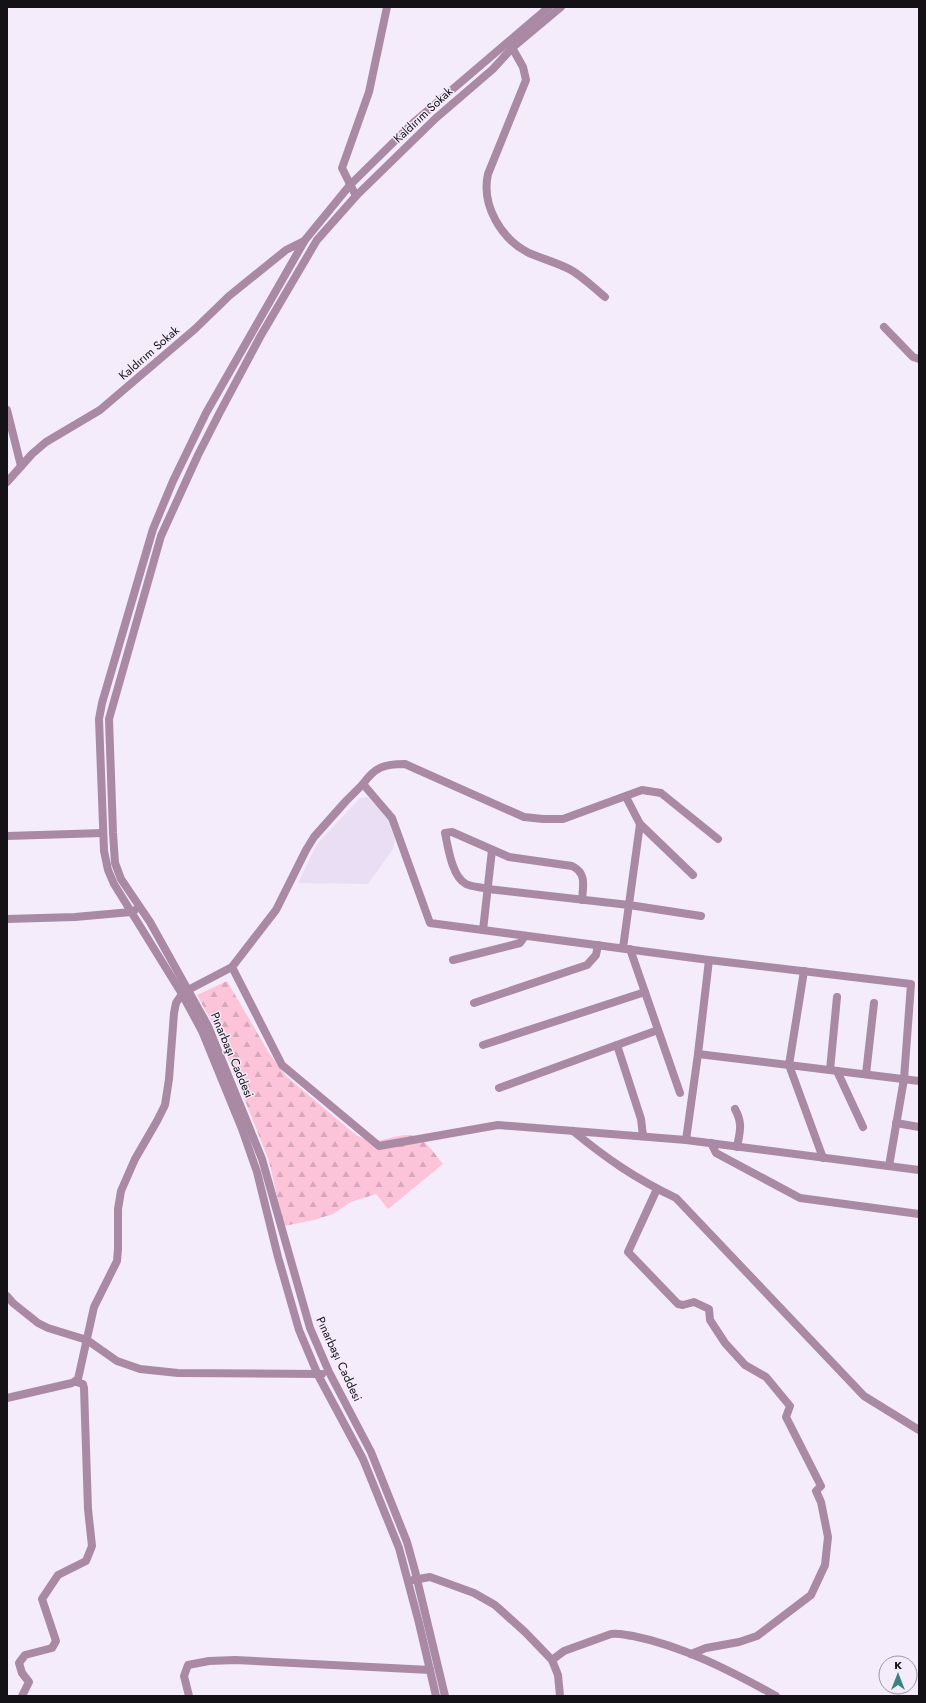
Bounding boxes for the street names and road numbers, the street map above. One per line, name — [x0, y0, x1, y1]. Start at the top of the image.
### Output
street label: Kaldırım Sokak — [389, 82, 457, 147]
street label: Kaldırım Sokak — [115, 321, 184, 384]
street label: Pınarbaşı Caddesi — [206, 1009, 258, 1101]
street label: Pınarbaşı Caddesi — [311, 1314, 367, 1404]

